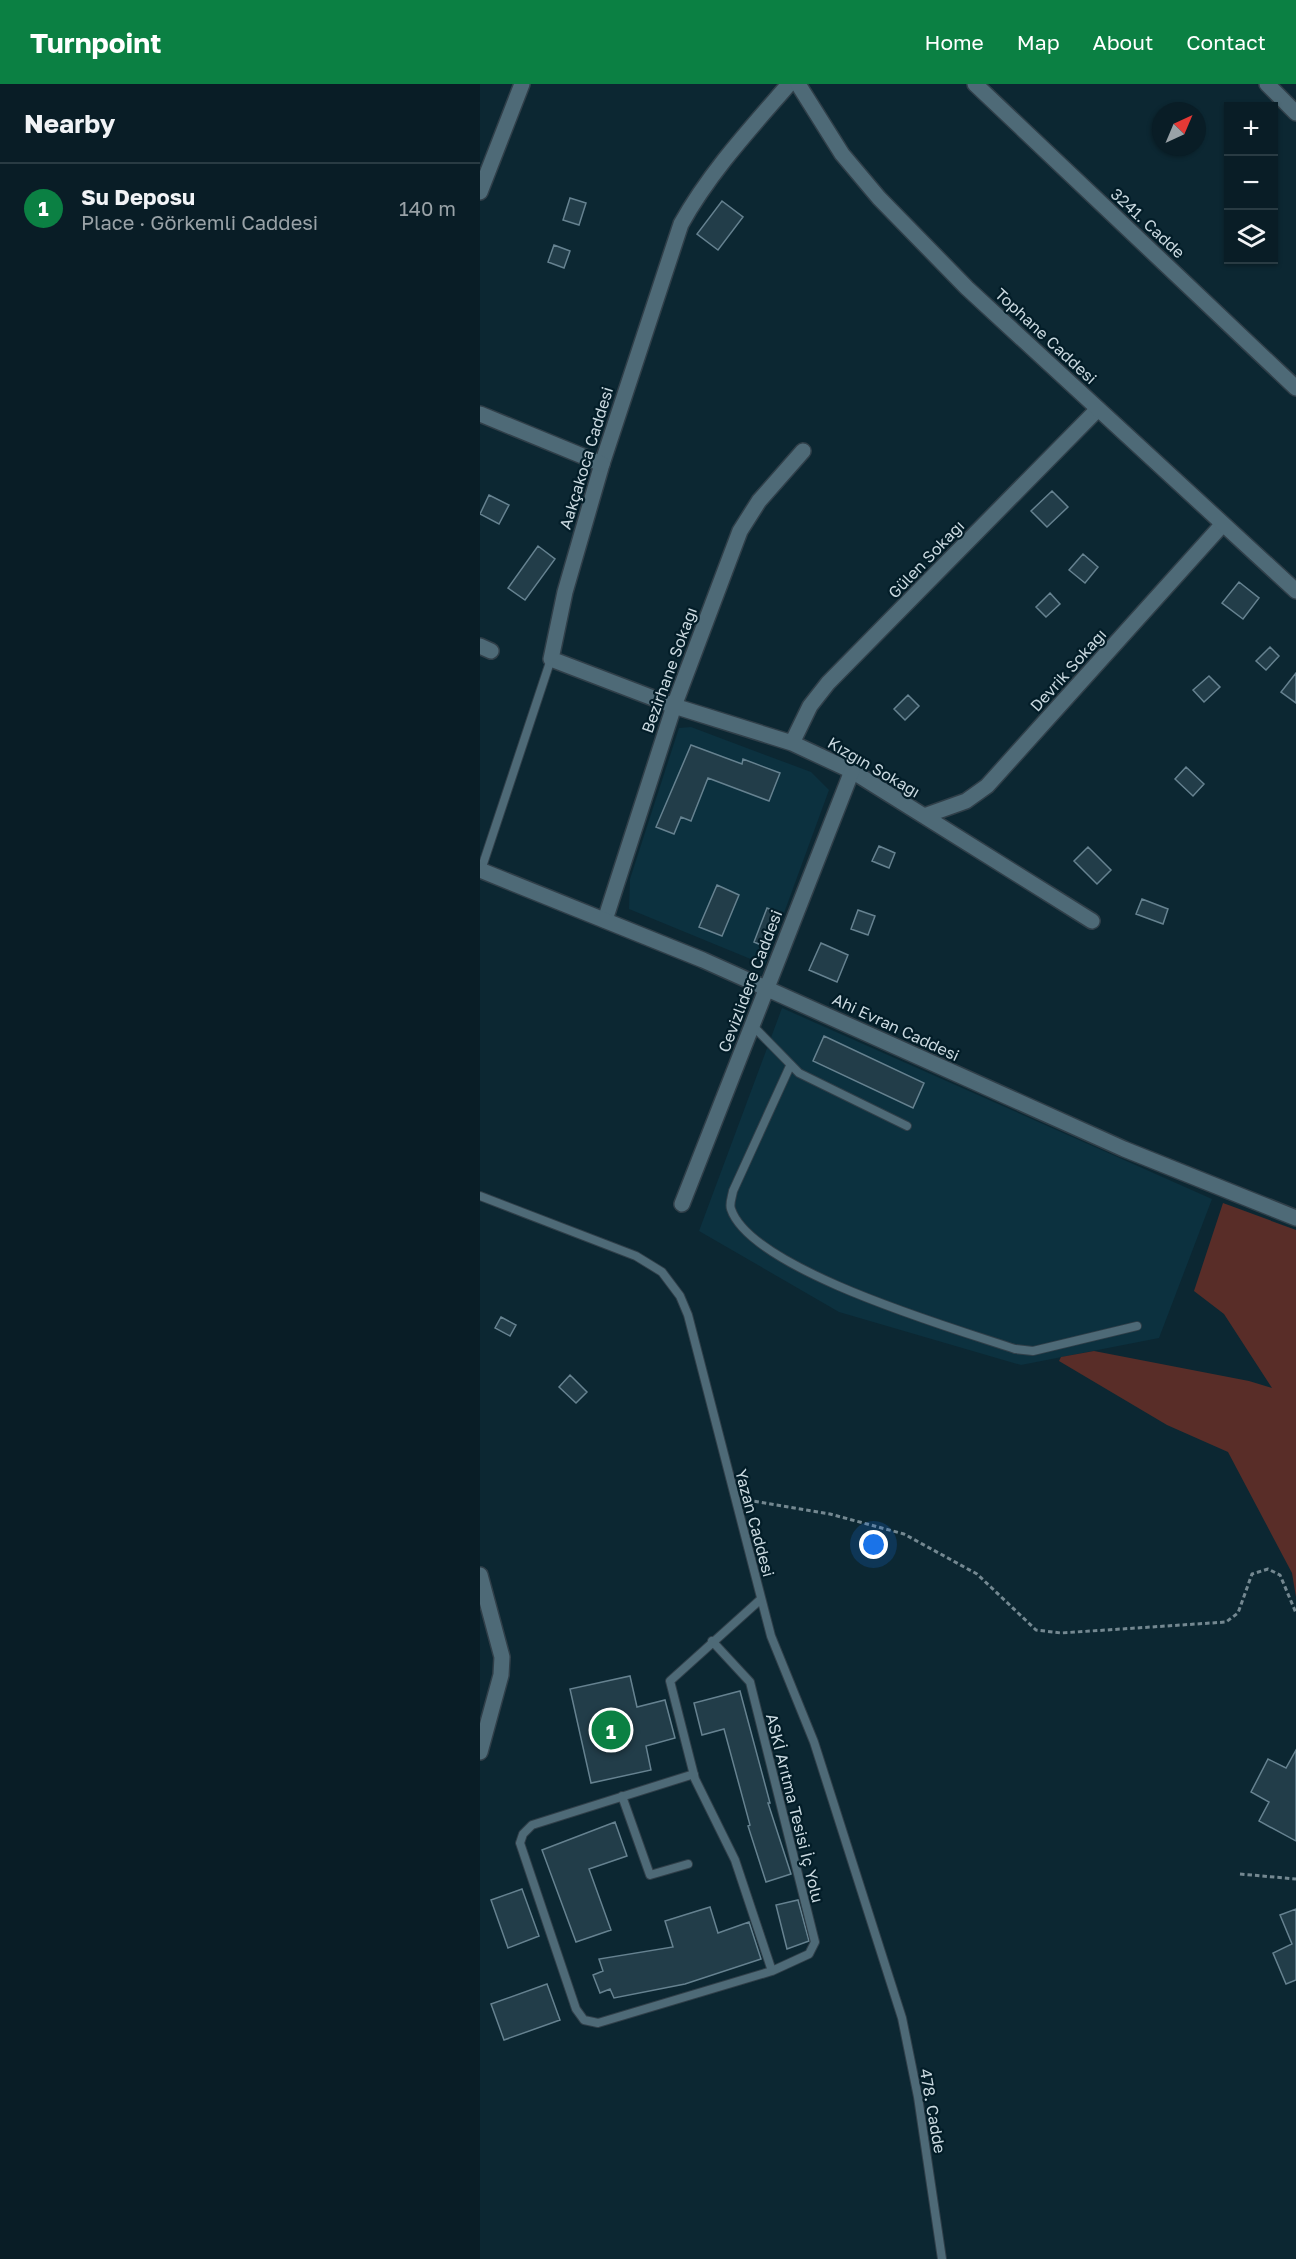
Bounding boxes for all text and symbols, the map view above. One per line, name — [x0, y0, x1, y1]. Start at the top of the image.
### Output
text: Turnpoint — [30, 26, 161, 59]
text: Home — [924, 29, 984, 55]
text: Map — [1017, 29, 1060, 55]
text: About — [1093, 29, 1153, 55]
text: Contact — [1186, 29, 1266, 55]
north arrow — [1152, 102, 1206, 156]
map controls — [1224, 102, 1278, 264]
button: + — [1224, 102, 1278, 156]
text: Nearby — [24, 108, 115, 139]
button: − — [1224, 156, 1278, 210]
text: Su Deposu — [81, 183, 195, 210]
street label: 3241. Cadde — [1107, 184, 1189, 262]
text: 1 — [38, 196, 49, 220]
text: 140 m — [399, 196, 456, 220]
text: Place · Görkemli Caddesi — [81, 210, 318, 234]
button: layers — [1224, 210, 1278, 264]
street label: Tophane Caddesi — [991, 284, 1101, 388]
street label: Aakçakoca Caddesi — [555, 384, 617, 532]
street label: Gülen Sokağı — [884, 516, 968, 602]
street label: Bezirhane Sokağı — [637, 604, 701, 736]
street label: Devrik Sokağı — [1026, 624, 1110, 716]
street label: Kızgın Sokağı — [824, 732, 924, 802]
street label: Cevizlidere Caddesi — [714, 907, 786, 1055]
street label: Ahi Evran Caddesi — [829, 989, 963, 1065]
street label: Yazan Caddesi — [731, 1467, 779, 1579]
your location — [859, 1530, 888, 1559]
pin: 1 — [592, 1708, 630, 1752]
street label: ASKİ Arıtma Tesisi İç Yolu — [762, 1711, 828, 1905]
street label: 478. Cadde — [916, 2067, 950, 2155]

